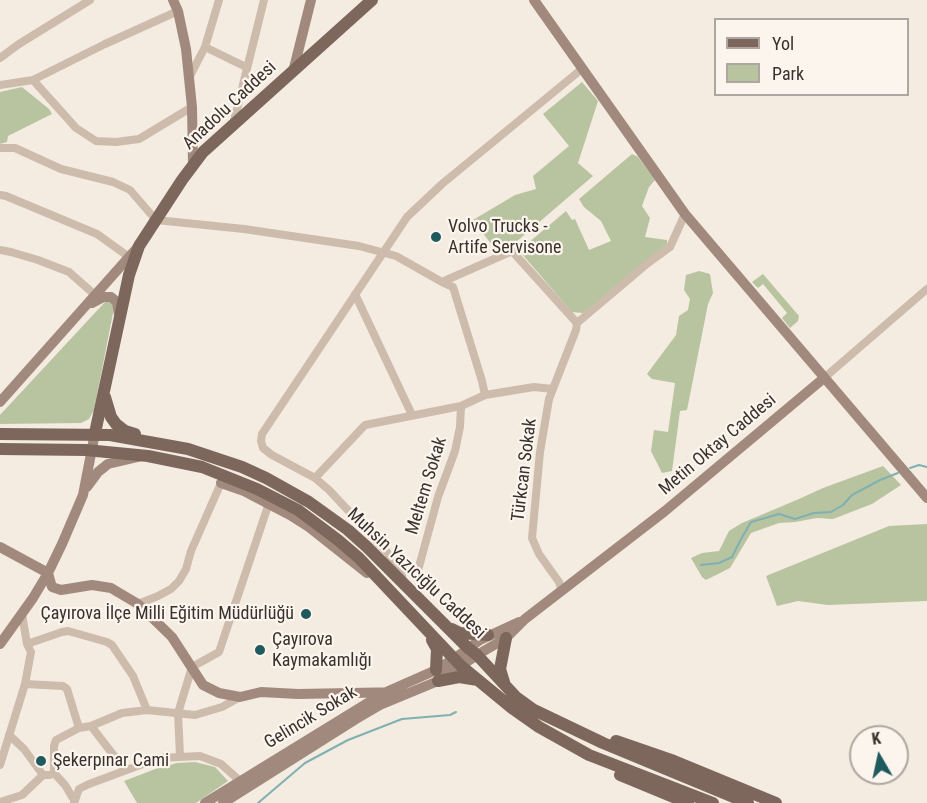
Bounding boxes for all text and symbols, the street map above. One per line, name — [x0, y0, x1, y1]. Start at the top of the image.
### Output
legend — [714, 18, 909, 96]
text: Yol — [772, 33, 794, 54]
street label: Anadolu Caddesi — [179, 57, 281, 155]
text: Park — [772, 63, 804, 84]
place label: Volvo Trucks - Artife Servisone — [448, 216, 561, 258]
marker: Volvo Trucks - Artife Servisone — [429, 230, 443, 244]
street label: Metin Oktay Caddesi — [655, 390, 781, 500]
street label: Türkcan Sokak — [508, 417, 542, 523]
street label: Meltem Sokak — [402, 435, 452, 537]
street label: Muhsin Yazıcığlu Caddesi — [342, 504, 490, 644]
place label: Çayırova İlçe Milli Eğitim Müdürlüğü — [41, 603, 294, 625]
marker: Çayırova İlçe Milli Eğitim Müdürlüğü — [299, 607, 313, 621]
place label: Çayırova Kaymakamlığı — [272, 629, 372, 672]
marker: Çayırova Kaymakamlığı — [253, 643, 267, 657]
street label: Gelincik Sokak — [261, 682, 361, 754]
north arrow — [849, 725, 909, 785]
text: K — [871, 729, 882, 749]
place label: Şekerpınar Cami — [53, 750, 169, 772]
marker: Şekerpınar Cami — [34, 754, 48, 768]

